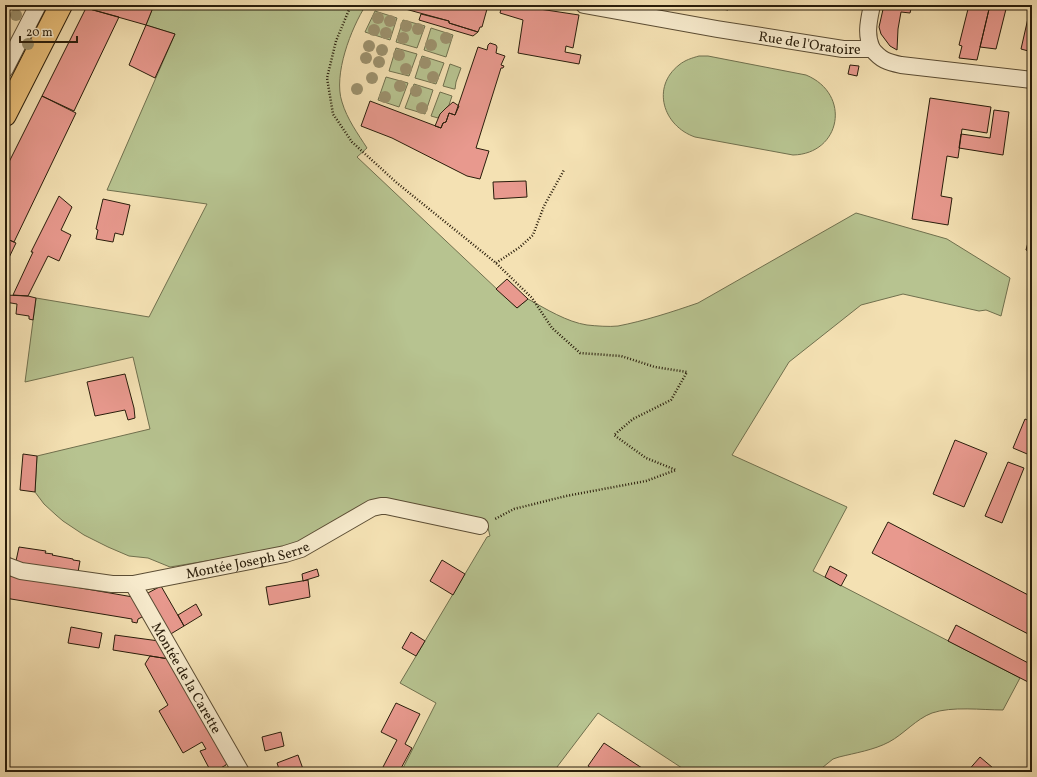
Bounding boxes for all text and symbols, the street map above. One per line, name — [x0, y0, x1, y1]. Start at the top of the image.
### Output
scale bar — [20, 18, 77, 44]
text: 20 m — [26, 25, 53, 41]
street label: Rue de l'Oratoire — [757, 28, 861, 60]
street label: Montée Joseph Serre — [184, 538, 314, 584]
street label: Montée de la Carette — [146, 619, 225, 738]

